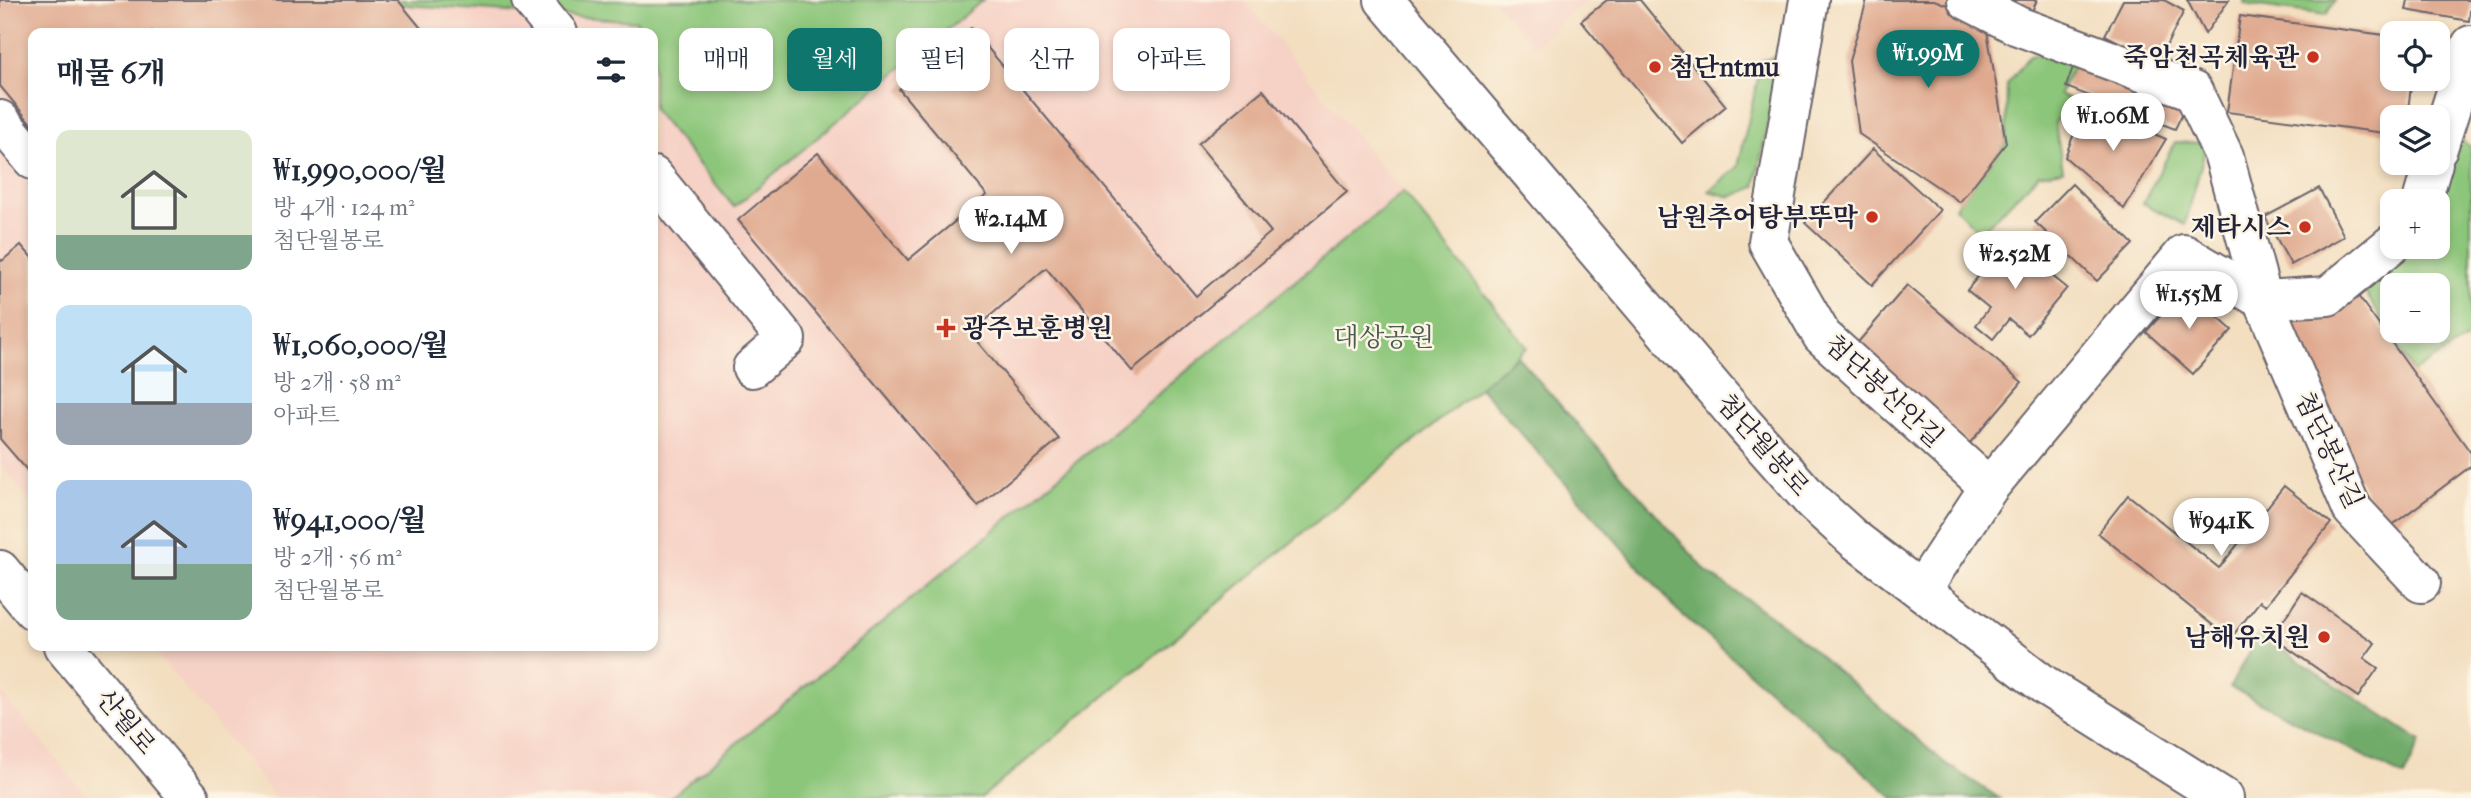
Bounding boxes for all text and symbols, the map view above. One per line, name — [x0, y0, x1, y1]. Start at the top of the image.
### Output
map controls — [2380, 21, 2450, 343]
button: locate — [2380, 21, 2450, 91]
chip: 매매 — [679, 28, 773, 91]
chip: 월세 — [787, 28, 882, 91]
chip: 필터 — [896, 28, 990, 91]
chip: 신규 — [1004, 28, 1099, 91]
chip: 아파트 — [1113, 28, 1230, 91]
pin: ₩1.99M — [1871, 31, 1985, 90]
text: ₩1.99M — [1892, 39, 1964, 66]
place label: 죽암천곡체육관 — [2123, 42, 2300, 73]
marker: 죽암천곡체육관 — [2305, 49, 2321, 65]
icon: filters — [592, 51, 630, 89]
place label: 첨단ntmu — [1669, 52, 1780, 83]
text: 매물 6개 — [56, 56, 166, 91]
marker: 첨단ntmu — [1647, 59, 1663, 75]
pin: ₩1.06M — [2056, 94, 2170, 153]
text: ₩1.06M — [2077, 102, 2149, 129]
button: layers — [2380, 105, 2450, 175]
text: ₩1,990,000/월 — [273, 153, 447, 188]
icon: home — [112, 158, 196, 242]
button: + — [2380, 189, 2450, 259]
text: 방 4개 · 124 m² — [273, 194, 415, 221]
pin: ₩2.14M — [954, 196, 1068, 256]
place label: 남원추어탕부뚜막 — [1657, 202, 1859, 233]
text: ₩2.14M — [975, 205, 1047, 232]
marker: 남원추어탕부뚜막 — [1864, 209, 1880, 225]
place label: 제타시스 — [2191, 212, 2291, 243]
marker: 제타시스 — [2297, 219, 2313, 235]
text: 첨단월봉로 — [273, 227, 384, 254]
pin: ₩2.52M — [1958, 232, 2072, 291]
text: ₩2.52M — [1979, 240, 2051, 267]
pin: ₩1.55M — [2132, 272, 2246, 331]
button: − — [2380, 273, 2450, 343]
text: ₩1.55M — [2156, 280, 2222, 307]
place label: 광주보훈병원 — [962, 313, 1113, 344]
marker: 광주보훈병원 — [936, 318, 956, 338]
park label: 대상공원 — [1334, 322, 1434, 353]
text: ₩1,060,000/월 — [273, 328, 449, 363]
street label: 첨단봉산안길 — [1818, 328, 1950, 454]
icon: home — [112, 333, 196, 417]
text: 방 2개 · 58 m² — [273, 369, 401, 396]
street label: 첨단월봉로 — [1710, 387, 1816, 503]
street label: 첨단봉산길 — [2288, 387, 2370, 513]
text: 아파트 — [273, 402, 340, 429]
pin: ₩941K — [2172, 498, 2270, 558]
text: ₩941,000/월 — [273, 503, 427, 538]
text: ₩941K — [2189, 507, 2253, 534]
icon: home — [112, 508, 196, 592]
text: 방 2개 · 56 m² — [273, 544, 402, 571]
text: 첨단월봉로 — [273, 577, 384, 604]
place label: 남해유치원 — [2184, 622, 2310, 653]
marker: 남해유치원 — [2316, 629, 2332, 645]
street label: 산월로 — [90, 683, 162, 761]

